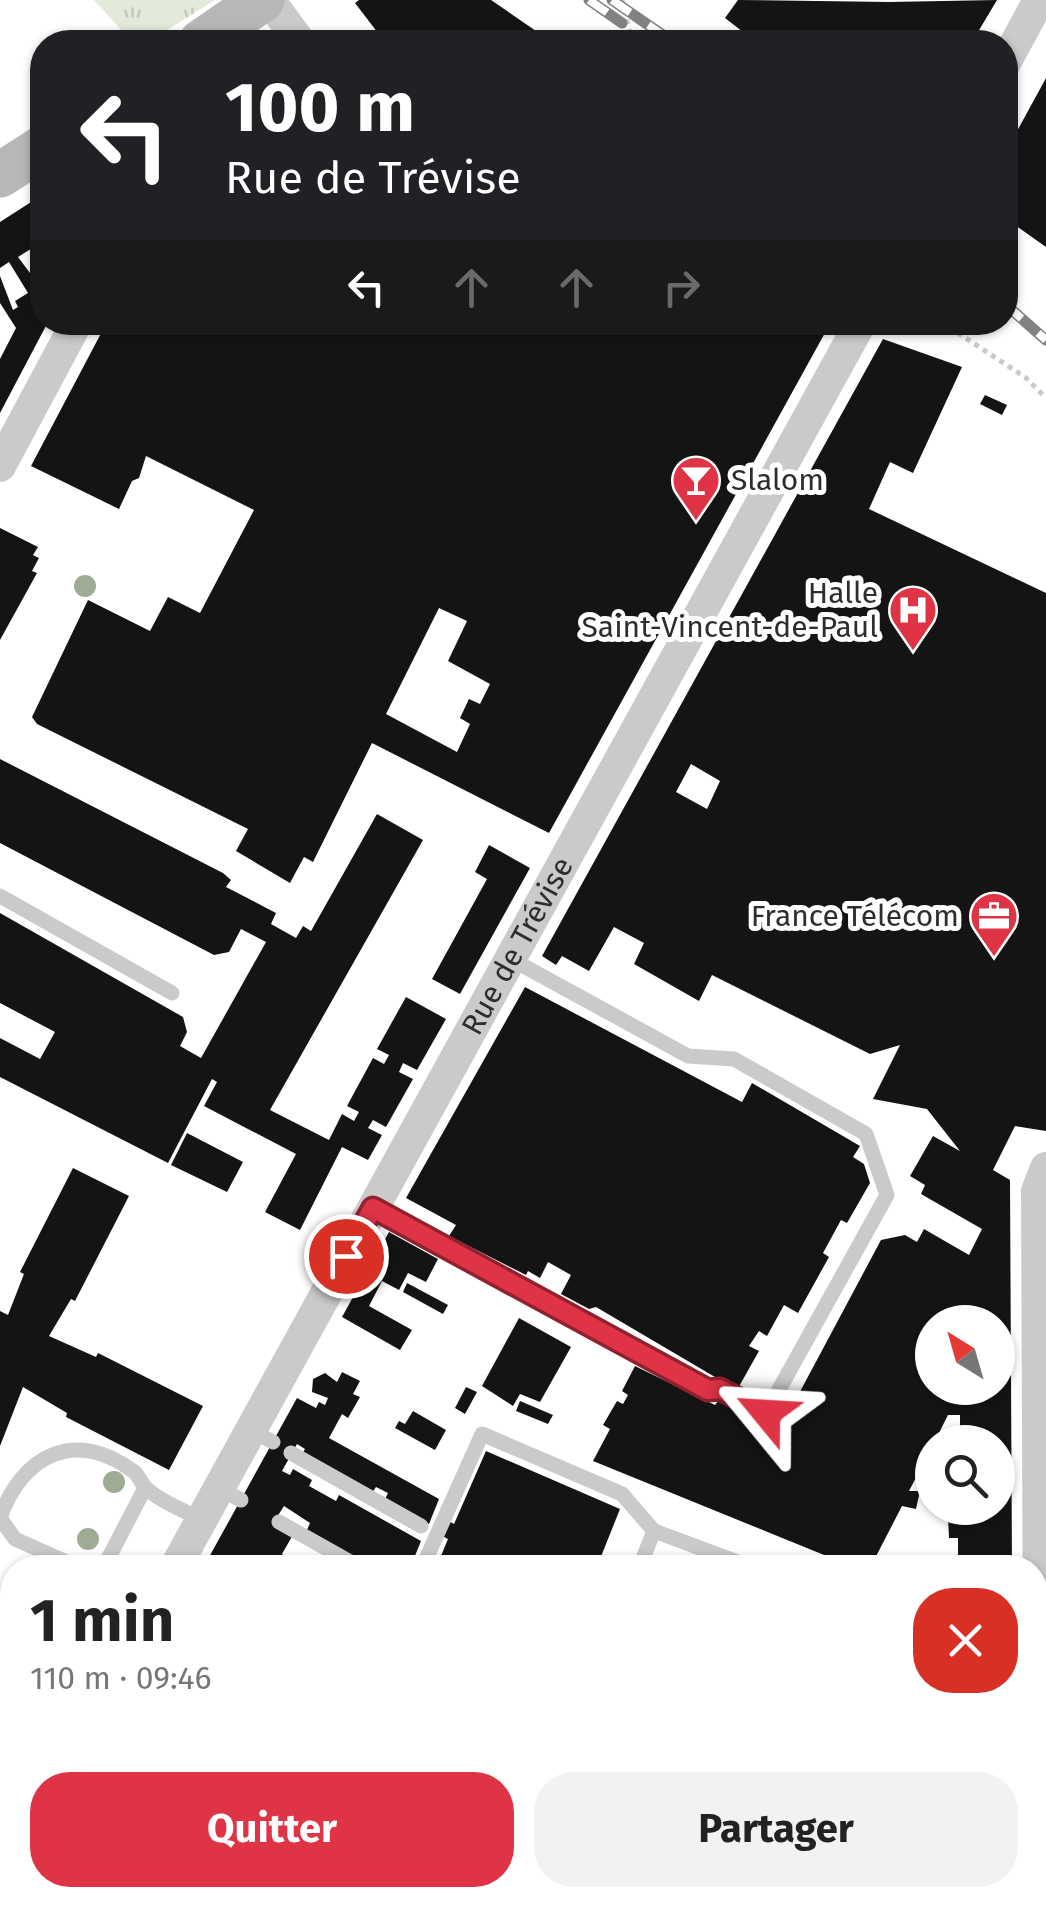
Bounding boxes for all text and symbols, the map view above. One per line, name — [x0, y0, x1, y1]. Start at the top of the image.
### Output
text: 100 m — [225, 66, 415, 150]
icon: left — [60, 70, 190, 200]
text: Rue de Trévise — [225, 151, 521, 205]
icon: left — [339, 260, 394, 315]
icon: ahead — [444, 260, 499, 315]
icon: ahead — [549, 260, 604, 315]
icon: right — [654, 260, 709, 315]
bar icon: Slalom — [670, 454, 722, 522]
place label: Slalom — [731, 462, 824, 498]
place label: Halle Saint-Vincent-de-Paul — [581, 575, 878, 645]
hospital icon: Halle Saint-Vincent-de-Paul — [887, 584, 939, 652]
street label: Rue de Trévise — [454, 851, 581, 1041]
office icon: France Télécom — [968, 890, 1020, 958]
place label: France Télécom — [751, 898, 959, 934]
pin — [304, 1214, 389, 1299]
icon: arrive — [319, 1229, 374, 1284]
north arrow — [915, 1305, 1015, 1405]
map controls — [915, 1305, 1015, 1525]
position arrow — [714, 1361, 818, 1465]
button: search — [915, 1425, 1015, 1525]
text: 1 min — [30, 1585, 174, 1657]
button: close — [913, 1588, 1018, 1693]
text: 110 m · 09:46 — [30, 1659, 212, 1697]
button: Quitter — [30, 1772, 514, 1887]
button: Partager — [534, 1772, 1018, 1887]

